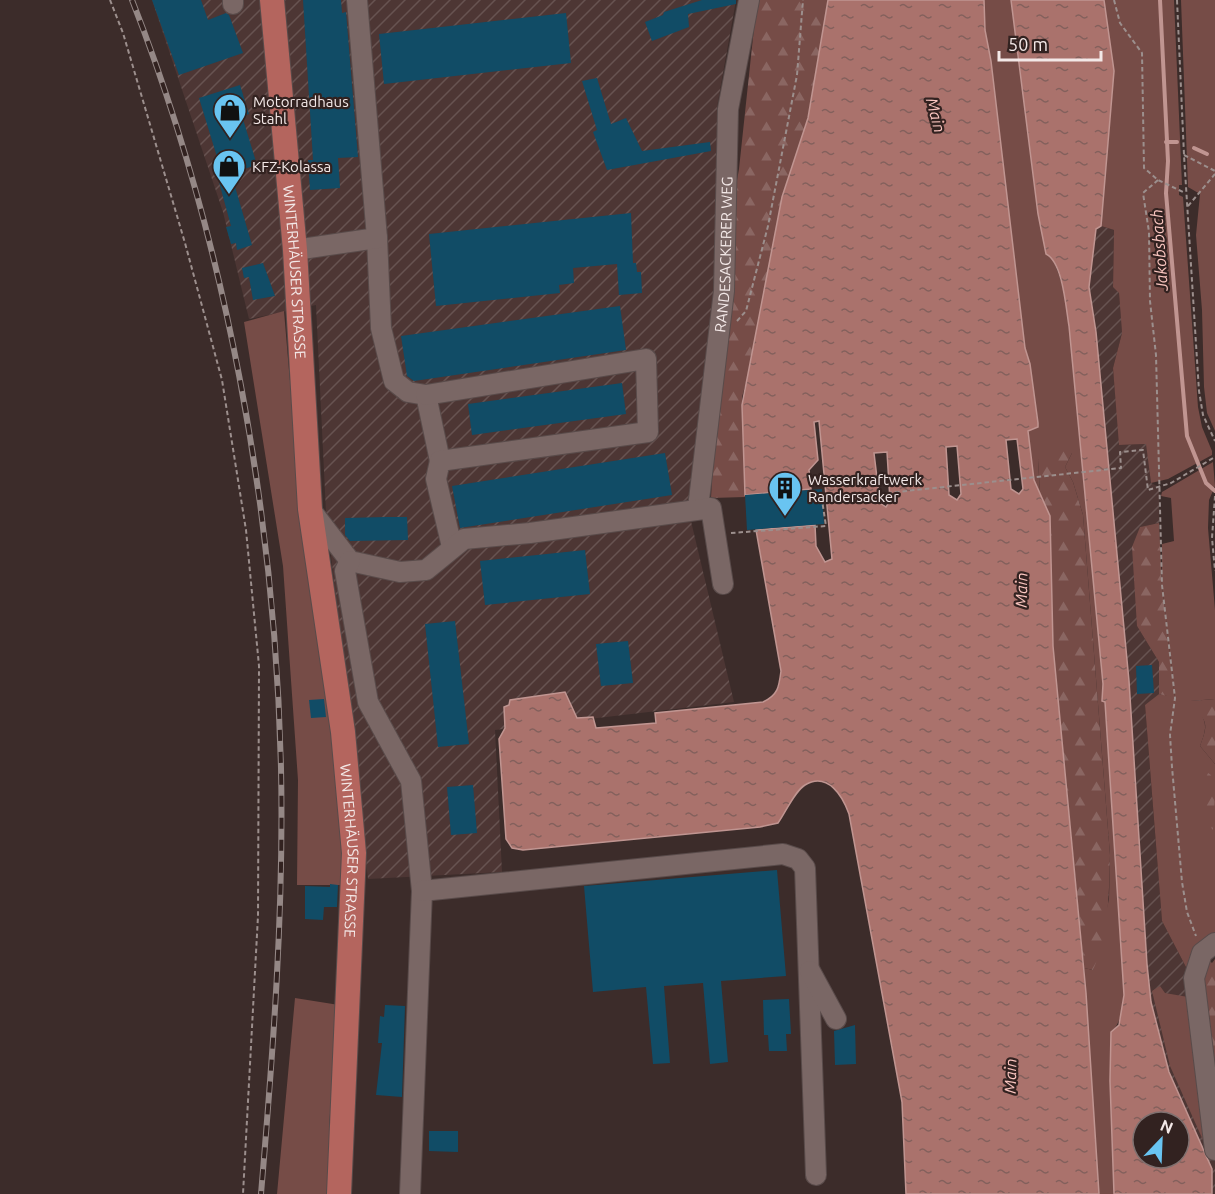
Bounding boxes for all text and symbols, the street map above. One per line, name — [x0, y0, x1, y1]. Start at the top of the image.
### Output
scale bar — [999, 24, 1101, 62]
text: 50 m — [1008, 34, 1048, 54]
shop icon: Motorradhaus Stahl — [212, 92, 248, 139]
place label: Motorradhaus Stahl — [253, 93, 349, 127]
water label: Main — [923, 96, 949, 134]
shop icon: KFZ-Kolassa — [211, 148, 247, 195]
place label: KFZ-Kolassa — [252, 158, 331, 175]
street label: RANDESACKERER WEG — [711, 176, 735, 333]
street label: WINTERHÄUSER STRASSE — [281, 184, 310, 359]
water label: Jakobsbach — [1147, 209, 1171, 292]
building icon: Wasserkraftwerk Randersacker — [767, 470, 803, 517]
place label: Wasserkraftwerk Randersacker — [808, 471, 922, 505]
water label: Main — [1012, 572, 1030, 608]
street label: WINTERHÄUSER STRASSE — [337, 763, 363, 938]
water label: Main — [1001, 1058, 1019, 1094]
north arrow — [1131, 1110, 1191, 1170]
text: N — [1158, 1116, 1176, 1137]

